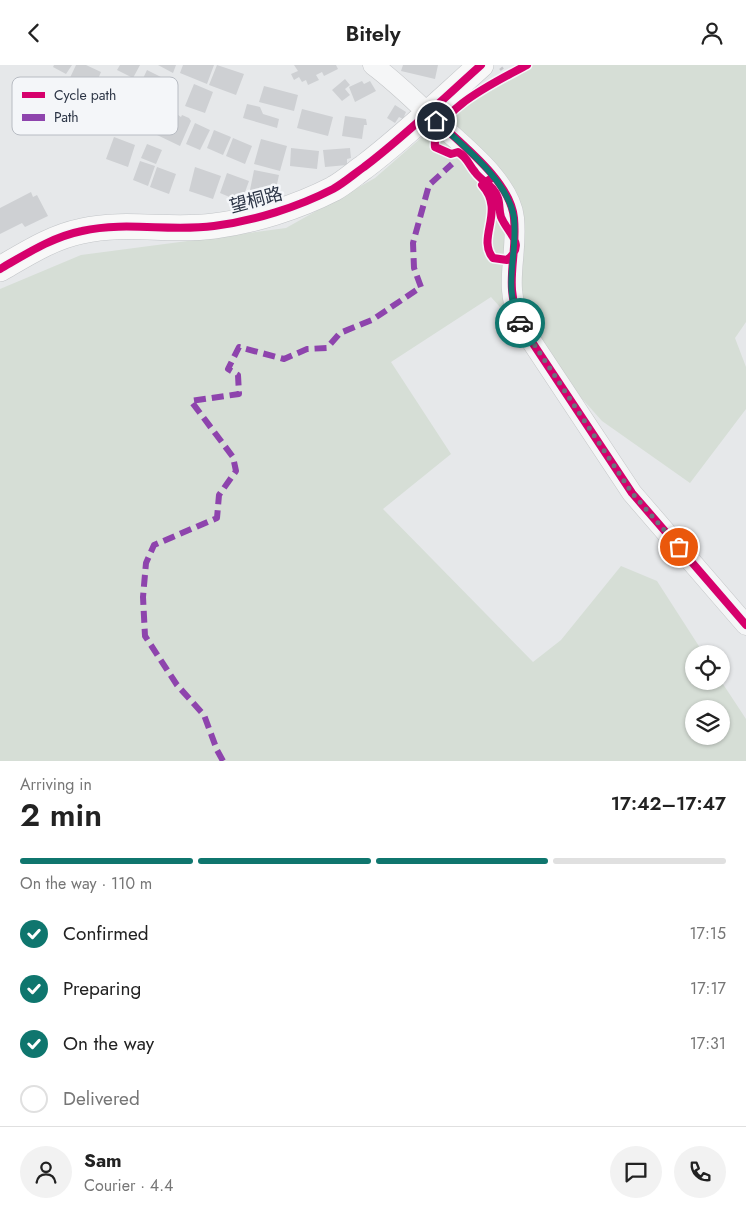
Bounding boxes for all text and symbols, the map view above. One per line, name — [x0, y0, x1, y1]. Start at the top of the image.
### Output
text: Bitely — [345, 17, 401, 49]
icon: back — [20, 19, 48, 47]
icon: person — [698, 19, 726, 47]
legend — [12, 77, 178, 135]
text: Cycle path — [54, 85, 116, 105]
pin — [415, 100, 457, 142]
text: Path — [54, 107, 79, 127]
icon: home — [422, 107, 450, 135]
street label: 望桐路 — [227, 180, 285, 220]
courier — [495, 298, 545, 348]
icon: car — [506, 309, 534, 337]
pin — [658, 526, 700, 568]
icon: bag — [665, 533, 693, 561]
map controls — [685, 645, 730, 745]
button: locate — [685, 645, 730, 690]
button: layers — [685, 700, 730, 745]
text: Arriving in — [20, 773, 92, 796]
text: 17:42–17:47 — [611, 790, 726, 817]
text: 2 min — [20, 792, 102, 838]
text: On the way · 110 m — [20, 872, 152, 895]
icon: check — [20, 920, 48, 948]
text: Confirmed — [63, 920, 149, 947]
text: 17:15 — [689, 922, 726, 945]
icon: check — [20, 975, 48, 1003]
text: Preparing — [63, 975, 141, 1002]
text: 17:17 — [690, 977, 726, 1000]
icon: check — [20, 1030, 48, 1058]
text: On the way — [63, 1030, 154, 1057]
text: 17:31 — [690, 1032, 726, 1055]
text: Delivered — [63, 1085, 140, 1112]
button: person — [20, 1146, 72, 1198]
button: chat — [610, 1146, 662, 1198]
button: phone — [674, 1146, 726, 1198]
text: Sam — [84, 1147, 122, 1174]
text: Courier · 4.4 — [84, 1174, 173, 1197]

